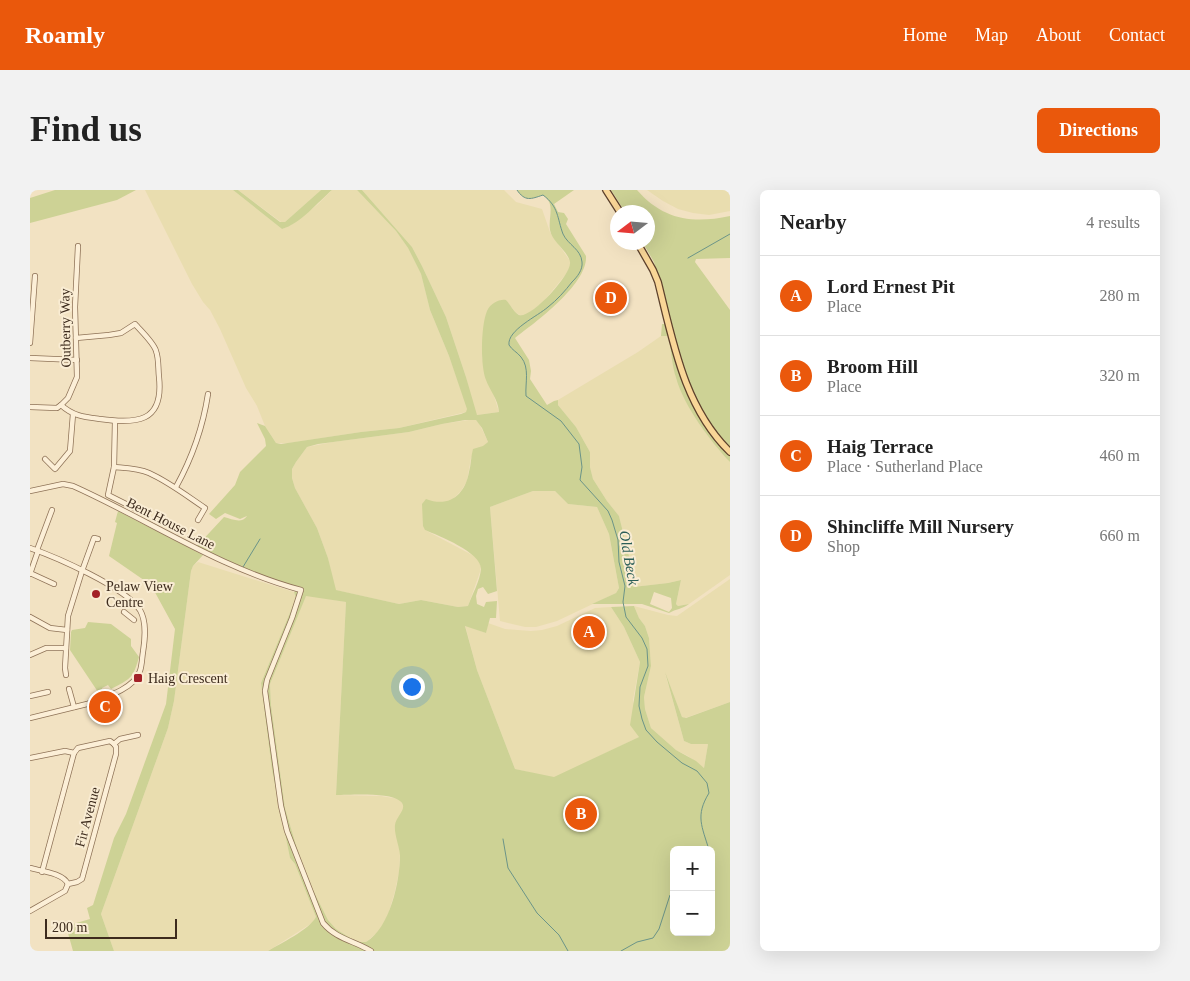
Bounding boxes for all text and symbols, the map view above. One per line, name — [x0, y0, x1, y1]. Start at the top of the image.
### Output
text: Roamly — [25, 22, 105, 48]
text: Home — [903, 25, 947, 45]
text: Map — [975, 25, 1008, 45]
text: About — [1036, 25, 1081, 45]
text: Contact — [1109, 25, 1165, 45]
button: Directions — [1037, 108, 1160, 153]
text: Find us — [30, 110, 142, 149]
north arrow — [610, 205, 655, 250]
text: Nearby — [780, 210, 847, 234]
text: 4 results — [1086, 214, 1140, 231]
text: Lord Ernest Pit — [827, 276, 955, 297]
pin: D — [595, 279, 627, 317]
text: A — [790, 287, 802, 304]
text: 280 m — [1100, 287, 1140, 304]
street label: Outberry Way — [57, 288, 74, 368]
text: Place — [827, 298, 862, 315]
text: Broom Hill — [827, 356, 918, 377]
text: B — [791, 367, 801, 384]
text: 320 m — [1100, 367, 1140, 384]
text: Place — [827, 378, 862, 395]
text: Haig Terrace — [827, 436, 933, 457]
text: C — [790, 447, 802, 464]
text: 460 m — [1100, 447, 1140, 464]
text: Place · Sutherland Place — [827, 458, 983, 475]
street label: Bent House Lane — [124, 495, 217, 552]
text: Shincliffe Mill Nursery — [827, 516, 1014, 537]
text: D — [790, 527, 802, 544]
text: 660 m — [1100, 527, 1140, 544]
water label: Old Beck — [616, 529, 642, 587]
text: Shop — [827, 538, 860, 555]
place label: Pelaw View Centre — [106, 579, 174, 610]
marker: Pelaw View Centre — [90, 588, 102, 600]
pin: A — [573, 613, 605, 651]
place label: Haig Crescent — [148, 671, 228, 686]
marker: Haig Crescent — [132, 672, 144, 684]
your location — [399, 674, 425, 700]
pin: C — [89, 688, 121, 726]
street label: Fir Avenue — [72, 785, 103, 849]
pin: B — [565, 795, 597, 833]
map controls — [670, 846, 715, 936]
button: + — [670, 846, 715, 891]
button: − — [670, 891, 715, 936]
scale bar — [45, 916, 178, 939]
text: 200 m — [52, 920, 87, 935]

